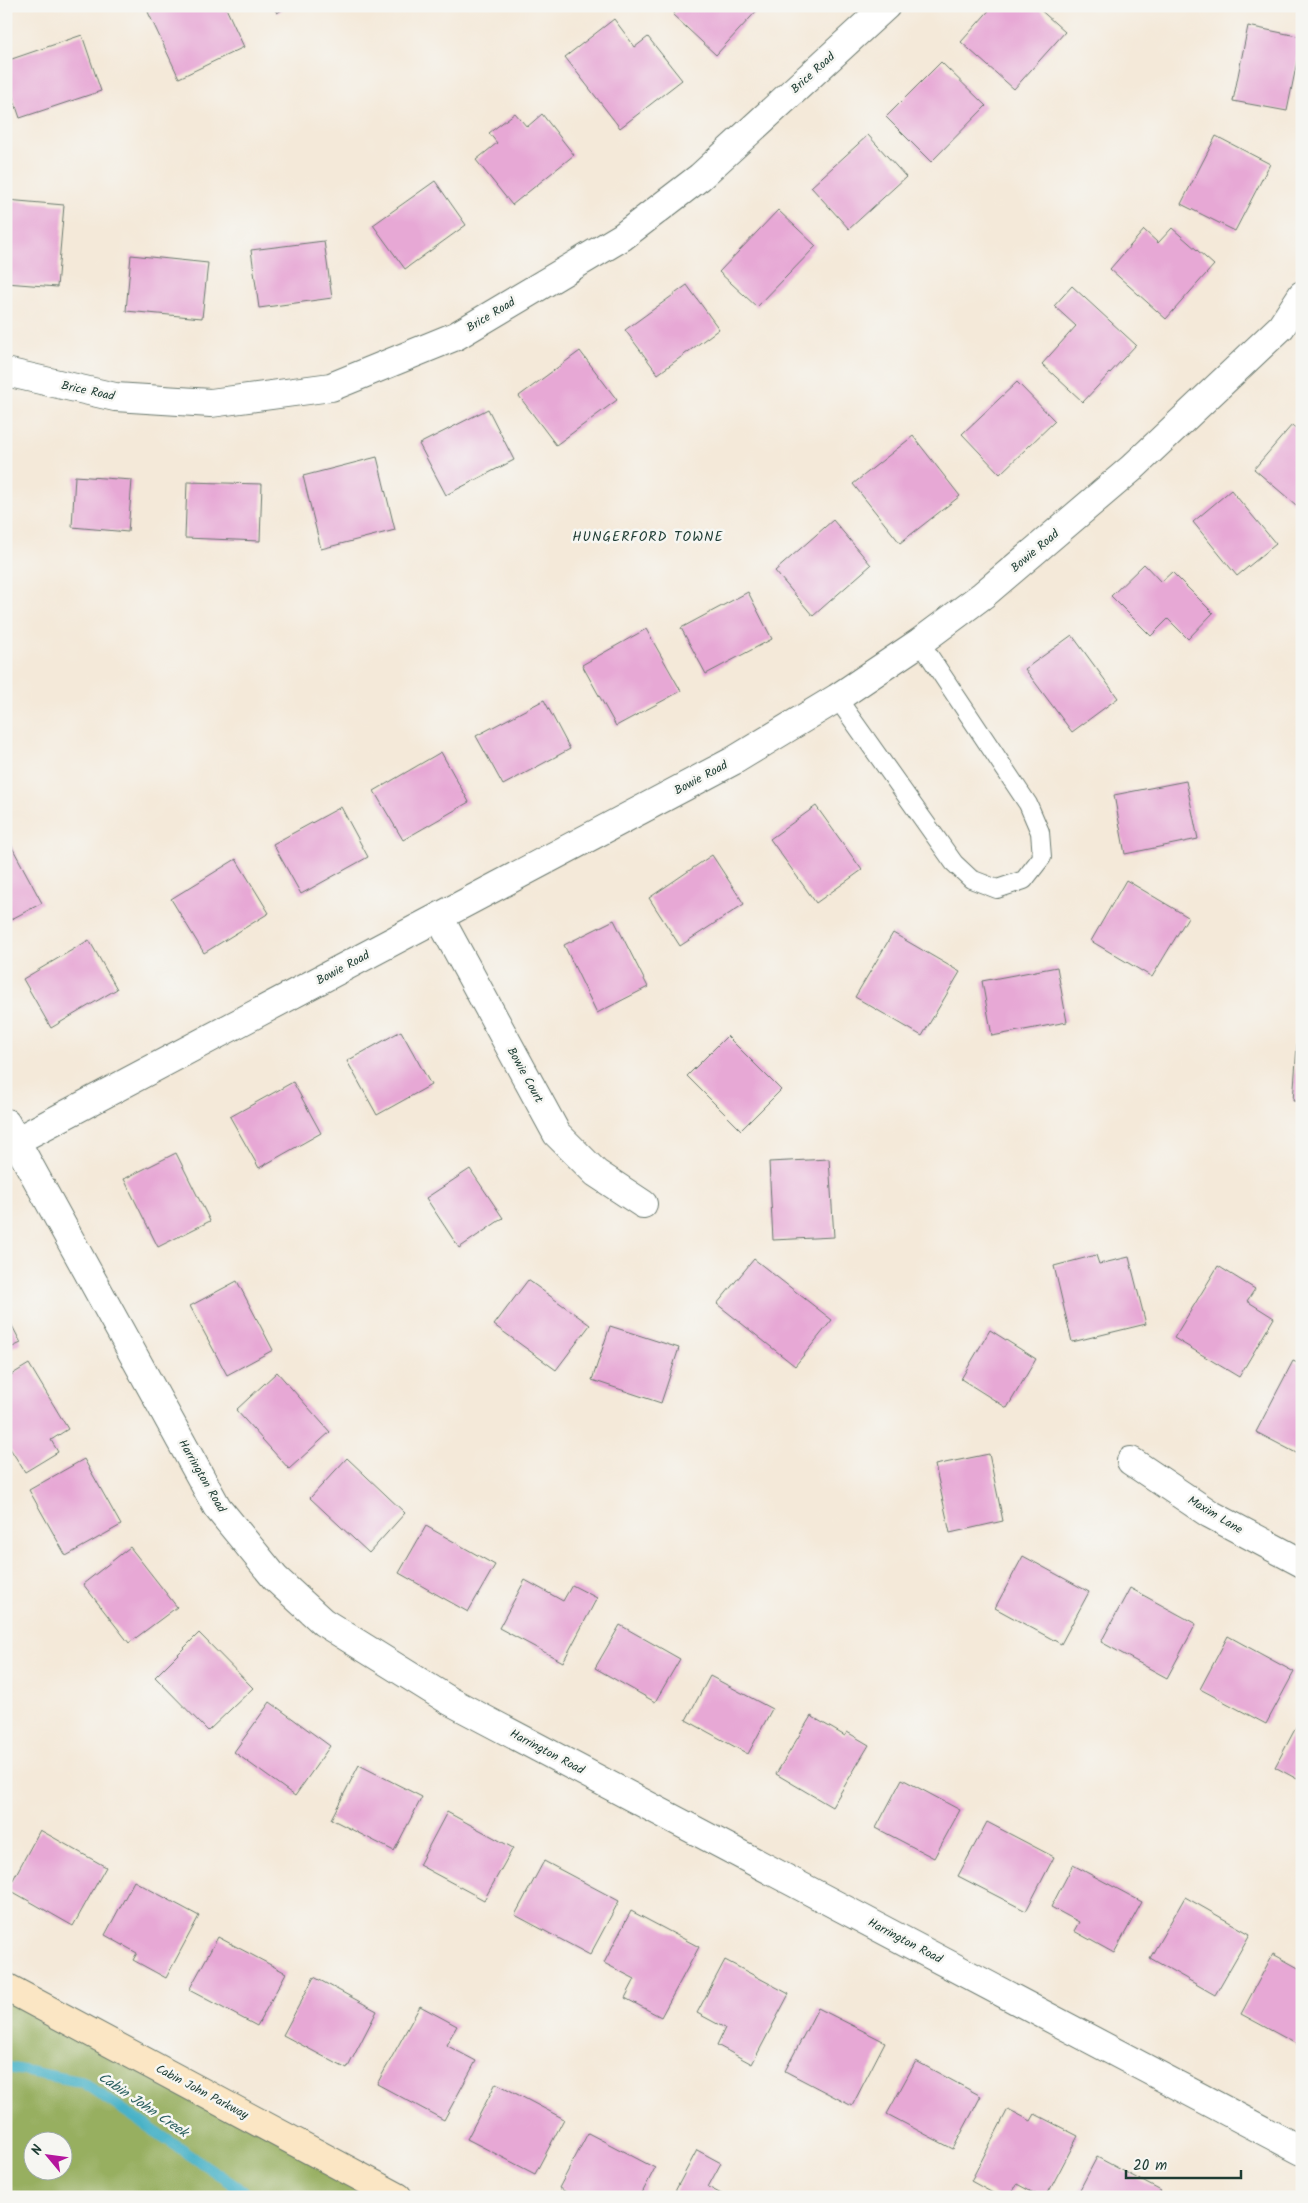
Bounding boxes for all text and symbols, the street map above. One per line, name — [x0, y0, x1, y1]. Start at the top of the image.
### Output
street label: Brice Road — [787, 47, 840, 98]
street label: Brice Road — [463, 292, 520, 337]
street label: Brice Road — [60, 376, 117, 406]
street label: Bowie Road — [1007, 524, 1064, 577]
district label: HUNGERFORD TOWNE — [572, 526, 724, 548]
street label: Bowie Road — [671, 755, 732, 800]
street label: Bowie Road — [313, 945, 374, 990]
street label: Bowie Court — [502, 1044, 548, 1107]
street label: Harrington Road — [173, 1436, 231, 1517]
street label: Maxim Lane — [1184, 1491, 1247, 1539]
street label: Harrington Road — [506, 1724, 589, 1780]
street label: Harrington Road — [864, 1913, 947, 1969]
street label: Cabin John Parkway — [152, 2059, 252, 2125]
water label: Cabin John Creek — [94, 2067, 194, 2145]
north arrow — [22, 2130, 72, 2180]
text: N — [26, 2141, 49, 2159]
scale bar — [1126, 2148, 1240, 2180]
text: 20 m — [1133, 2154, 1167, 2178]

